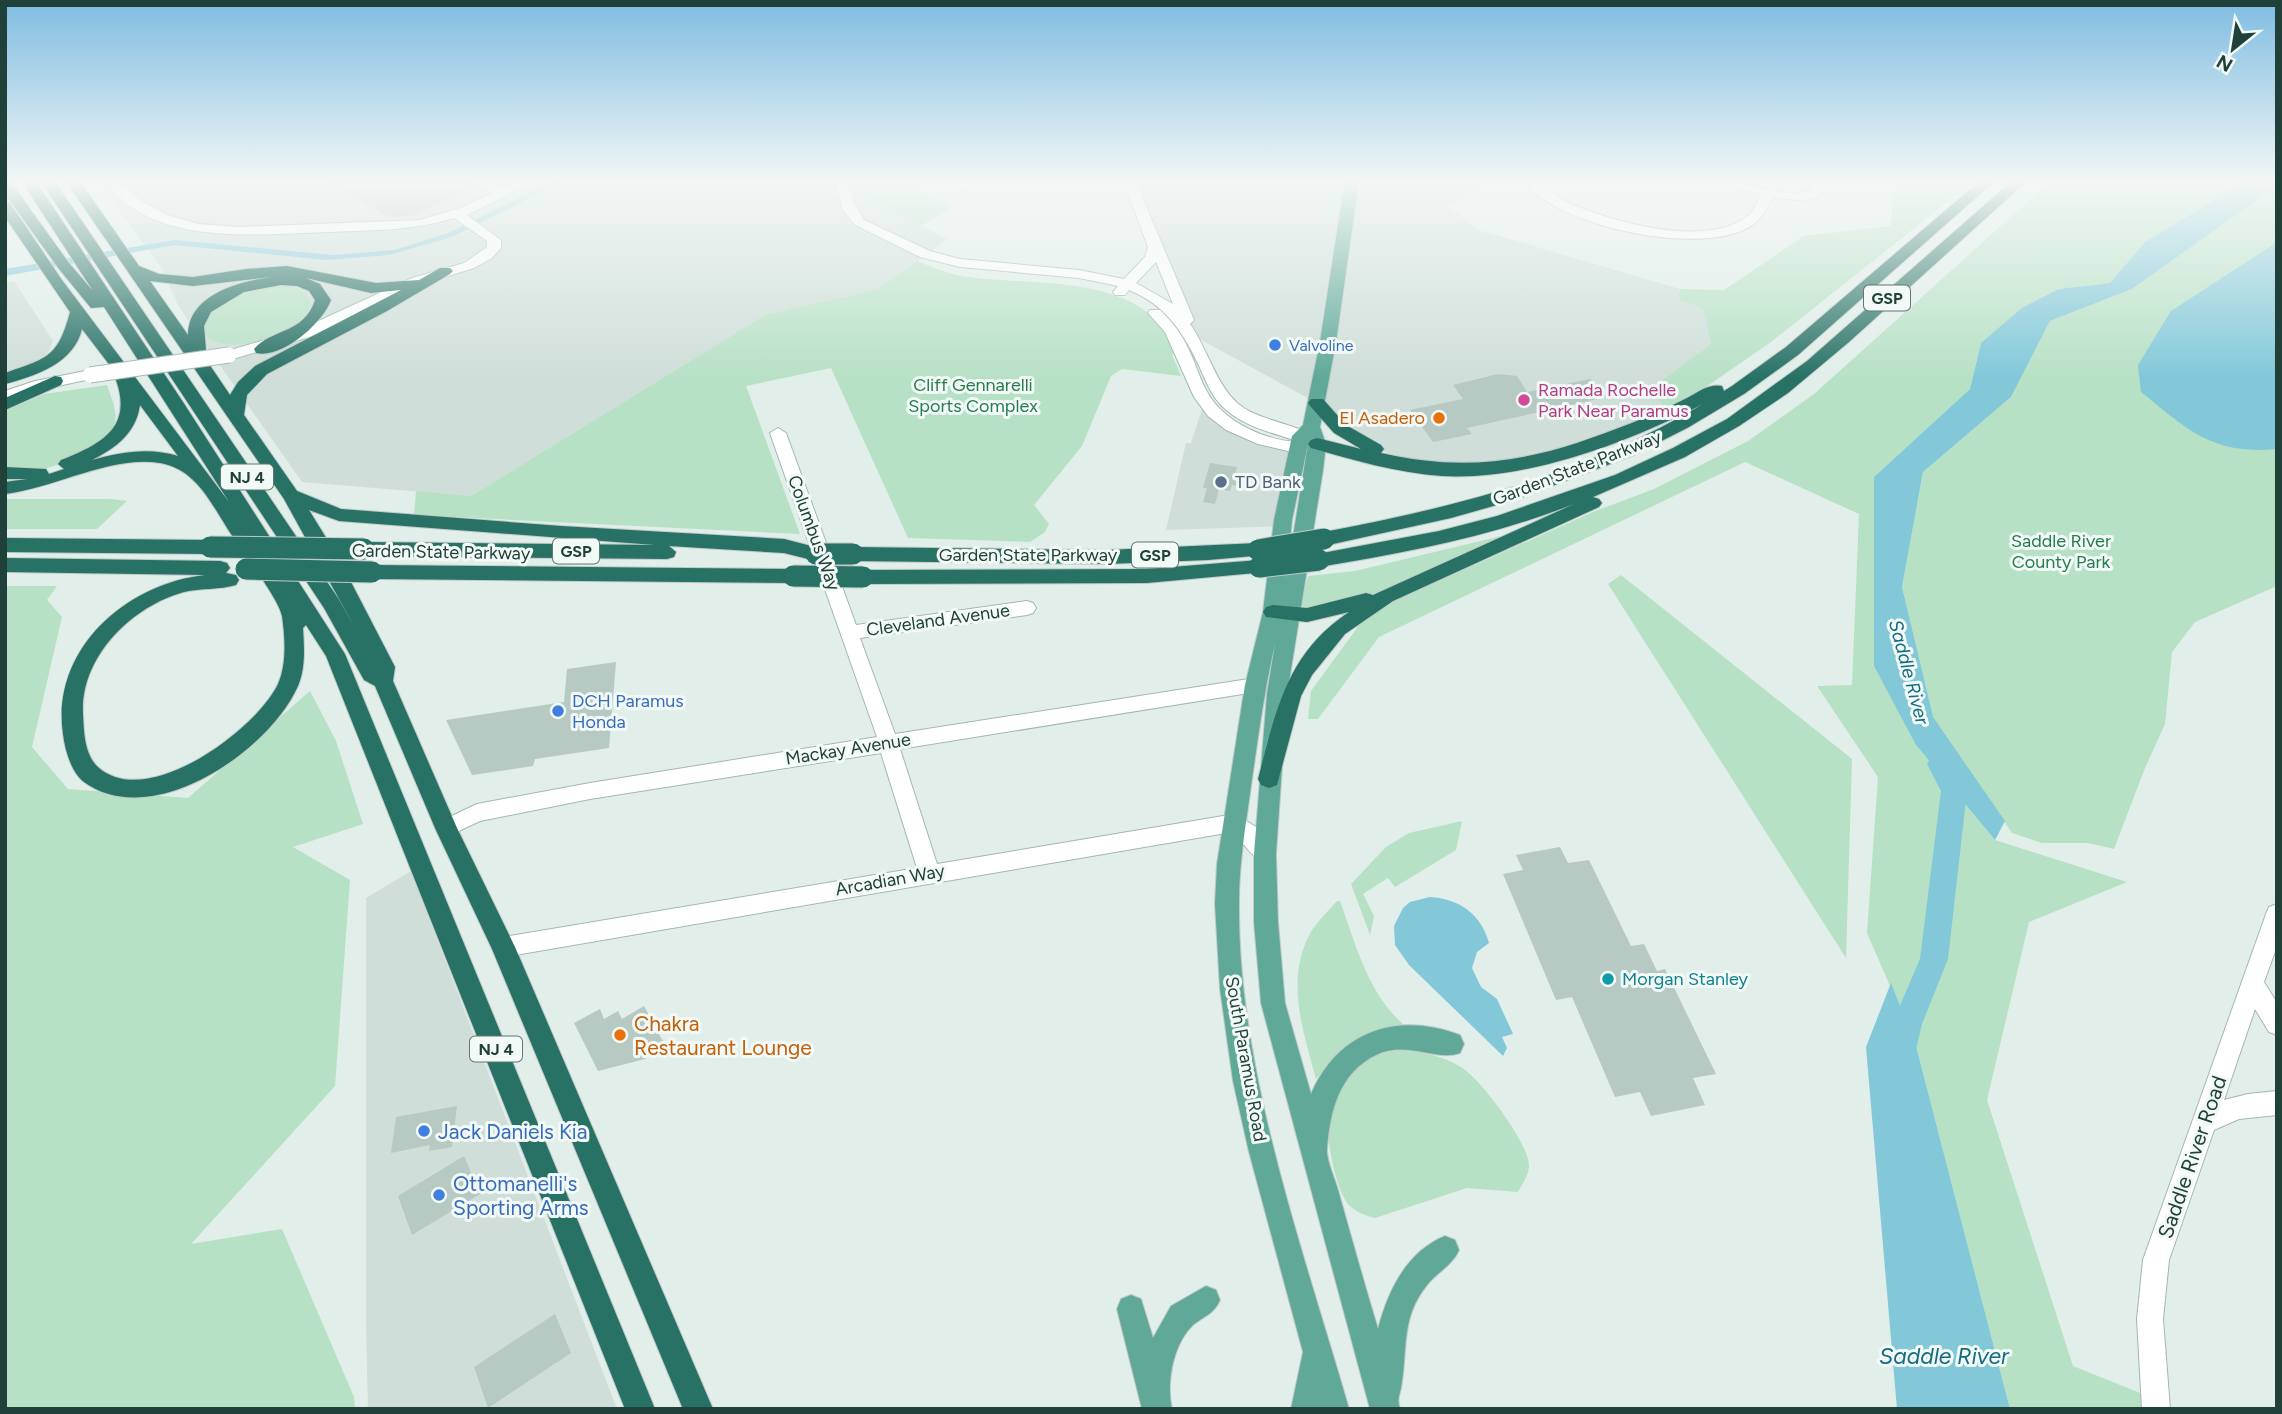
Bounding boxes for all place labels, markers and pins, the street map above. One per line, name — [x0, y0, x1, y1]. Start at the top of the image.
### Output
place label: Valvoline — [1289, 336, 1354, 355]
marker: Valvoline — [1267, 337, 1283, 353]
place label: Ramada Rochelle Park Near Paramus — [1538, 379, 1689, 422]
marker: Ramada Rochelle Park Near Paramus — [1516, 392, 1532, 408]
place label: El Asadero — [1339, 407, 1425, 429]
marker: El Asadero — [1431, 410, 1447, 426]
place label: TD Bank — [1235, 471, 1301, 493]
marker: TD Bank — [1213, 474, 1229, 490]
place label: DCH Paramus Honda — [572, 690, 684, 733]
marker: DCH Paramus Honda — [550, 703, 566, 719]
place label: Morgan Stanley — [1622, 968, 1749, 990]
marker: Morgan Stanley — [1600, 971, 1616, 987]
place label: Chakra Restaurant Lounge — [634, 1011, 812, 1060]
marker: Chakra Restaurant Lounge — [612, 1027, 628, 1043]
place label: Jack Daniels Kia — [438, 1119, 587, 1144]
marker: Jack Daniels Kia — [416, 1123, 432, 1139]
place label: Ottomanelli's Sporting Arms — [453, 1171, 589, 1220]
marker: Ottomanelli's Sporting Arms — [431, 1187, 447, 1203]

